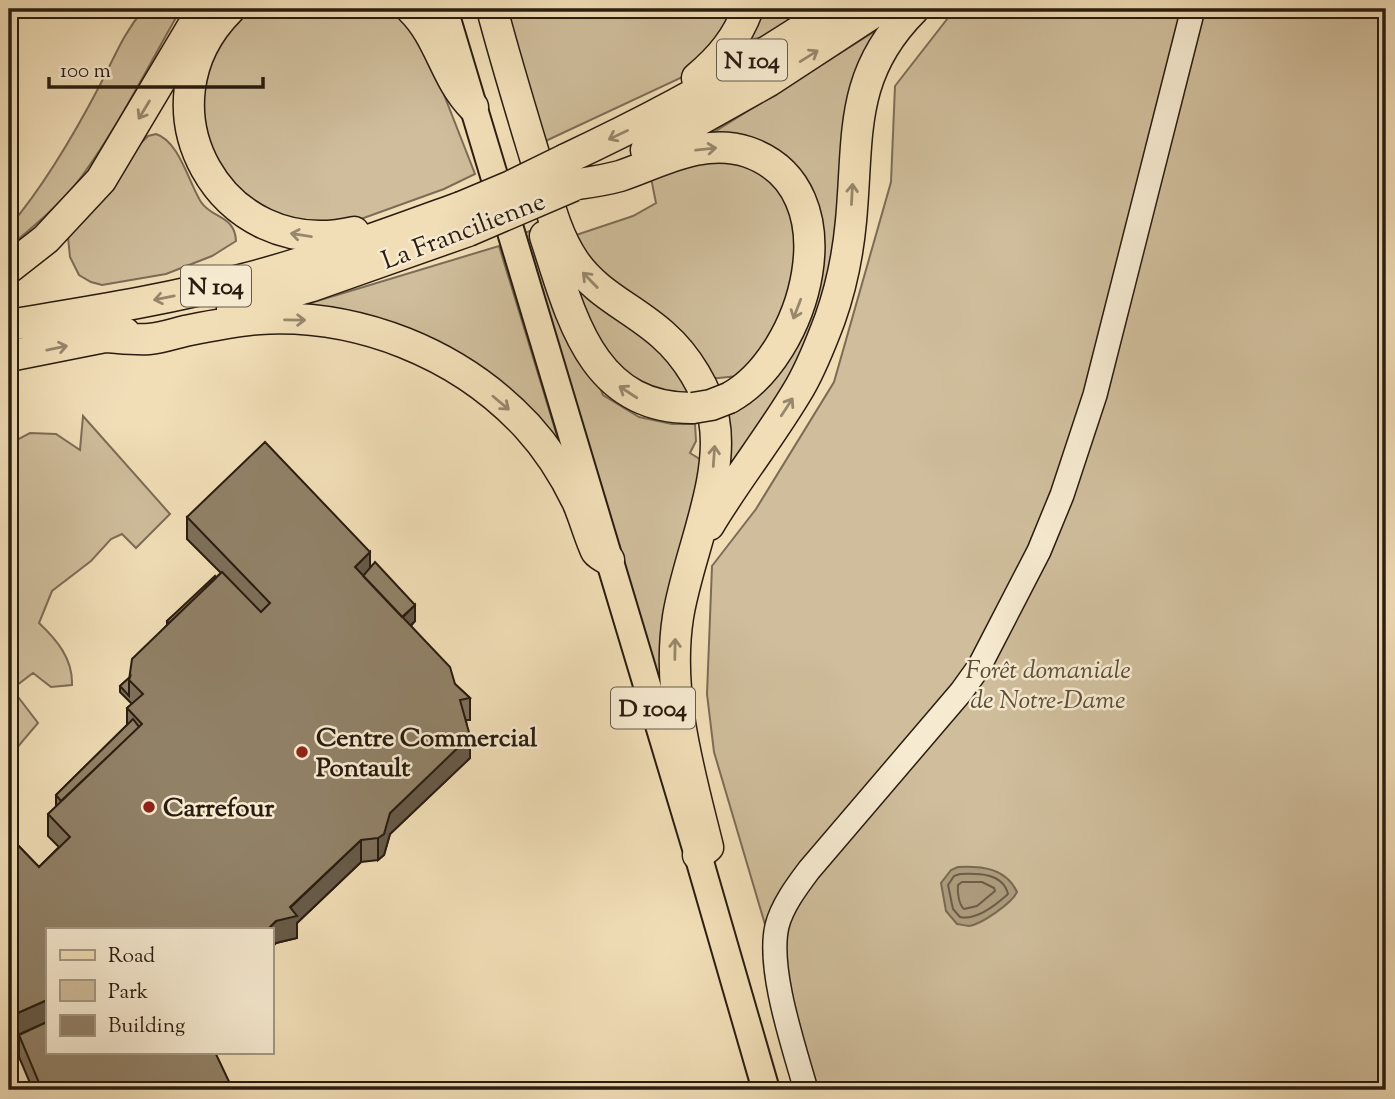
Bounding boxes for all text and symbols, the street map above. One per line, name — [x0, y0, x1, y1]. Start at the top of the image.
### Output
road number: N 104 — [717, 40, 787, 80]
scale bar — [49, 46, 262, 90]
one-way arrow — [798, 49, 818, 63]
text: 100 m — [60, 57, 111, 87]
one-way arrow — [136, 99, 150, 119]
one-way arrow — [608, 128, 629, 142]
one-way arrow — [694, 142, 717, 155]
one-way arrow — [846, 183, 859, 206]
street label: La Francilienne — [377, 184, 551, 280]
one-way arrow — [290, 228, 313, 241]
road number: N 104 — [181, 265, 251, 306]
one-way arrow — [582, 272, 599, 289]
one-way arrow — [153, 291, 176, 305]
one-way arrow — [790, 298, 802, 319]
one-way arrow — [283, 313, 306, 326]
one-way arrow — [46, 340, 68, 353]
one-way arrow — [619, 384, 638, 399]
one-way arrow — [492, 395, 510, 411]
one-way arrow — [780, 398, 794, 417]
one-way arrow — [708, 444, 721, 467]
one-way arrow — [668, 638, 682, 661]
park label: Forêt domaniale de Notre-Dame — [965, 653, 1131, 720]
road number: D 1004 — [611, 688, 695, 728]
place label: Centre Commercial Pontault — [316, 721, 538, 788]
marker: Centre Commercial Pontault — [294, 744, 310, 760]
place label: Carrefour — [163, 791, 274, 828]
marker: Carrefour — [141, 799, 157, 815]
legend — [46, 928, 273, 1054]
text: Road — [108, 942, 155, 972]
text: Park — [108, 978, 149, 1008]
text: Building — [108, 1012, 185, 1042]

